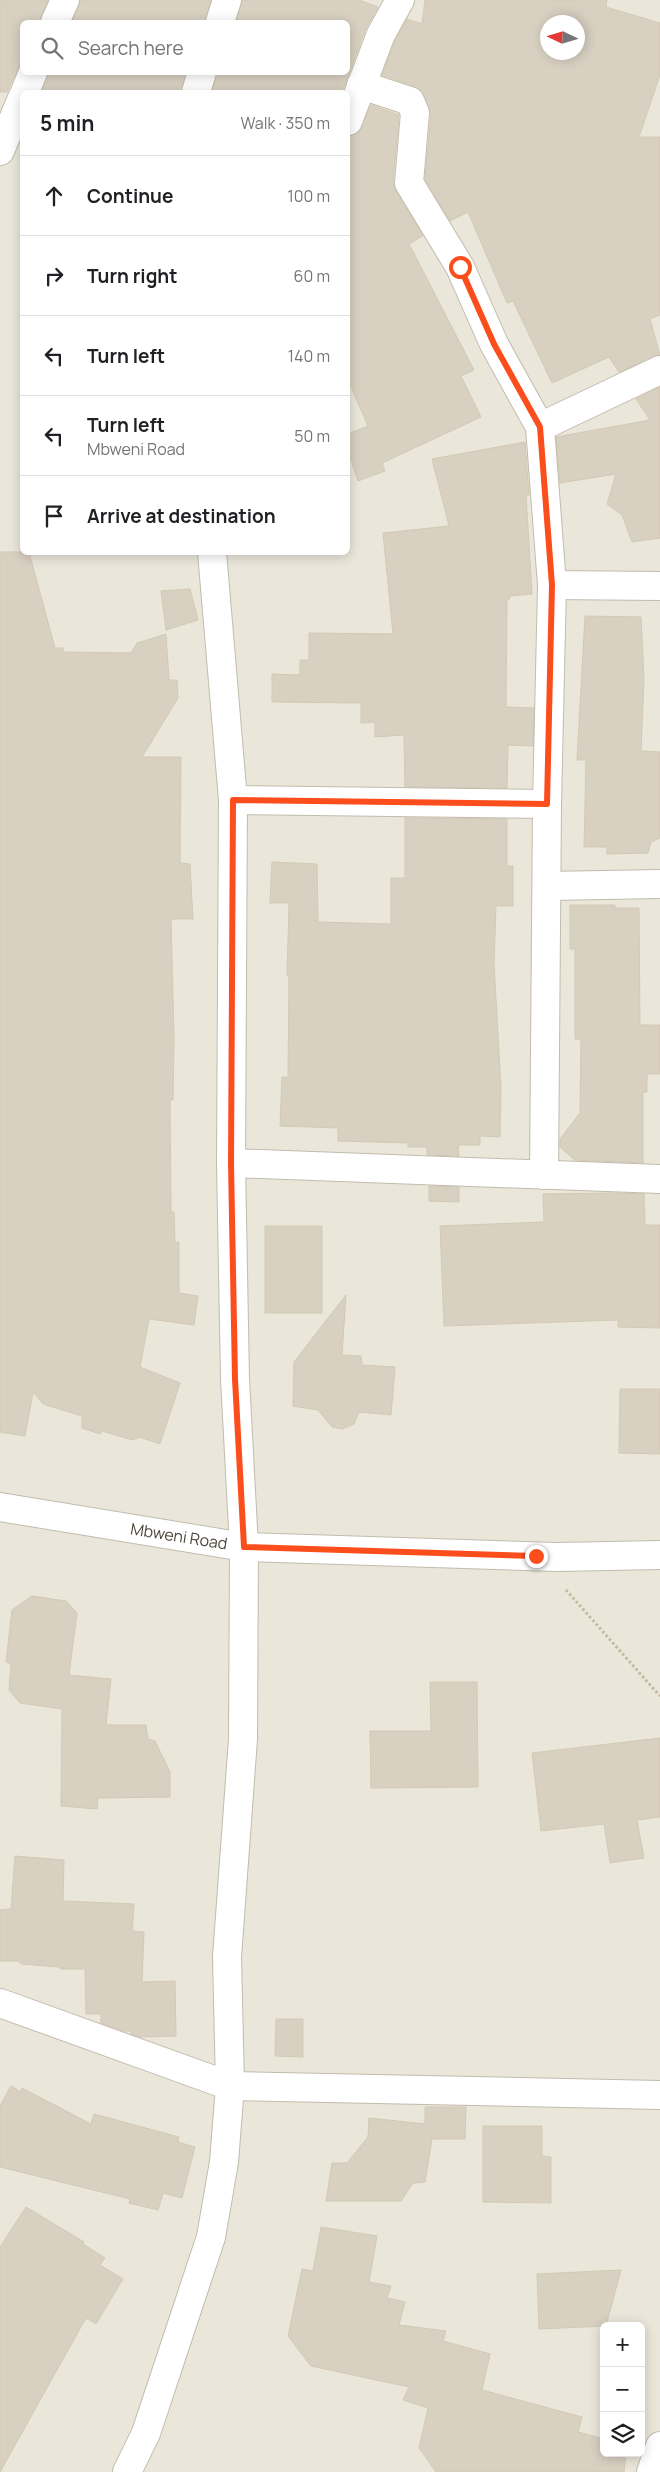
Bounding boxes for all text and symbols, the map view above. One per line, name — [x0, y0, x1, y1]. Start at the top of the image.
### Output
north arrow — [540, 15, 585, 60]
search box — [20, 20, 350, 75]
icon: search — [38, 34, 66, 62]
text: Search here — [78, 35, 184, 61]
text: 5 min — [40, 109, 94, 137]
text: Walk · 350 m — [241, 112, 330, 134]
icon: ahead — [40, 182, 68, 210]
text: Continue — [87, 183, 173, 209]
text: 100 m — [287, 185, 330, 207]
route start — [449, 256, 472, 279]
icon: right — [40, 262, 68, 290]
text: Turn right — [87, 263, 177, 289]
text: 60 m — [294, 265, 330, 287]
icon: left — [40, 342, 68, 370]
text: Turn left — [87, 343, 165, 369]
text: 140 m — [288, 345, 330, 367]
text: Turn left — [87, 412, 165, 438]
icon: left — [40, 422, 68, 450]
text: 50 m — [294, 425, 330, 447]
text: Mbweni Road — [87, 438, 185, 460]
icon: arrive — [40, 502, 68, 530]
text: Arrive at destination — [87, 503, 276, 529]
street label: Mbweni Road — [129, 1517, 229, 1555]
route end — [525, 1545, 548, 1568]
map controls — [600, 2322, 645, 2457]
button: + — [600, 2322, 645, 2367]
button: − — [600, 2367, 645, 2412]
button: layers — [600, 2412, 645, 2457]

